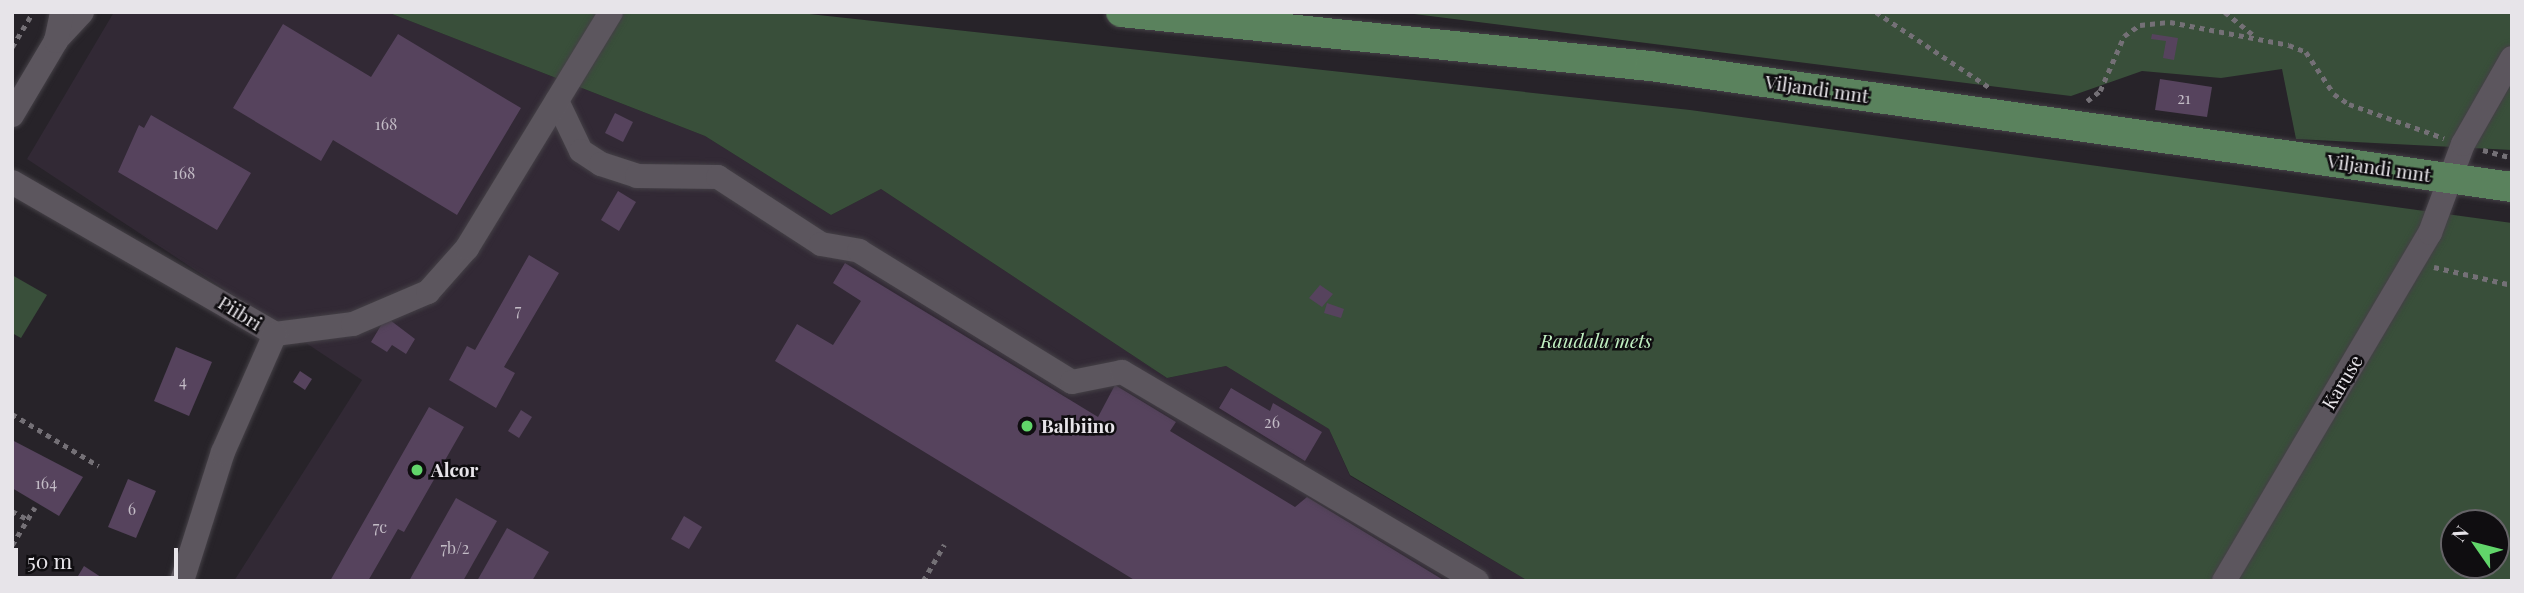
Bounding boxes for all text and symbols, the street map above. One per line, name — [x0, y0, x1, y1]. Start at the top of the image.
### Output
street label: Viljandi mnt — [1764, 70, 1870, 108]
house number: 21 — [2177, 88, 2191, 108]
house number: 168 — [375, 114, 397, 134]
street label: Viljandi mnt — [2326, 149, 2432, 187]
house number: 168 — [173, 163, 195, 183]
street label: Piibri — [214, 291, 266, 335]
house number: 7 — [515, 300, 521, 320]
park label: Raudalu mets — [1540, 330, 1652, 352]
street label: Karuse — [2317, 351, 2367, 413]
house number: 4 — [179, 371, 187, 391]
house number: 26 — [1264, 412, 1280, 432]
place label: Balbiino — [1041, 415, 1115, 437]
marker: Balbiino — [1019, 418, 1035, 434]
place label: Alcor — [431, 459, 478, 481]
marker: Alcor — [409, 462, 425, 478]
house number: 164 — [35, 473, 57, 493]
house number: 6 — [128, 499, 136, 519]
north arrow — [2440, 509, 2510, 579]
house number: 7c — [373, 517, 387, 537]
text: N — [2445, 520, 2474, 546]
scale bar — [18, 534, 182, 578]
house number: 7b/2 — [441, 538, 469, 558]
text: 50 m — [27, 546, 72, 574]

